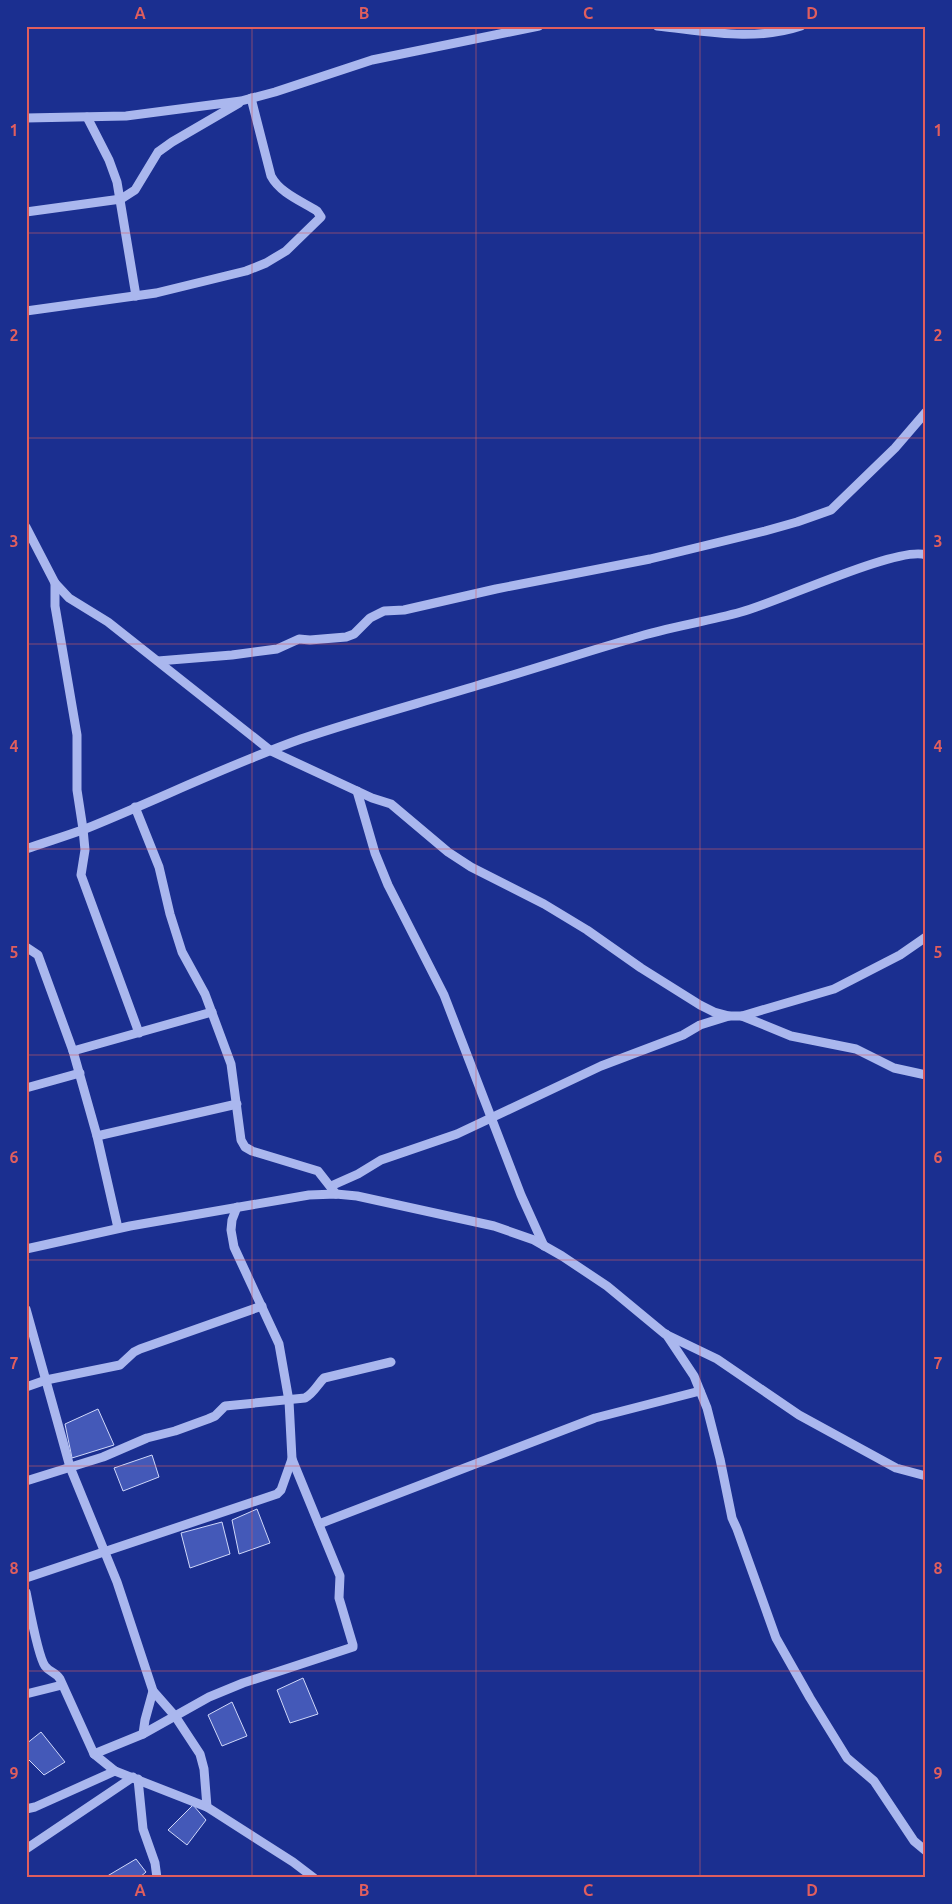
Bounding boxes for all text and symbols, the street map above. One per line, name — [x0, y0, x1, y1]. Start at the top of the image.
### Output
text: A — [134, 4, 146, 22]
text: B — [359, 4, 369, 22]
text: C — [583, 4, 593, 22]
text: D — [806, 4, 818, 22]
text: 1 — [9, 121, 19, 139]
text: 1 — [933, 121, 943, 139]
text: 2 — [9, 326, 19, 344]
text: 2 — [933, 326, 943, 344]
text: 3 — [9, 532, 19, 550]
text: 3 — [933, 532, 943, 550]
text: 4 — [9, 737, 19, 755]
text: 4 — [933, 737, 943, 755]
text: 5 — [9, 943, 19, 961]
text: 5 — [933, 943, 943, 961]
text: 6 — [9, 1148, 19, 1166]
text: 6 — [933, 1148, 943, 1166]
text: 7 — [9, 1354, 19, 1372]
text: 7 — [933, 1354, 943, 1372]
text: 8 — [9, 1559, 19, 1577]
text: 8 — [933, 1559, 943, 1577]
text: 9 — [9, 1764, 19, 1782]
text: 9 — [933, 1764, 943, 1782]
text: A — [134, 1881, 146, 1899]
text: B — [359, 1881, 369, 1899]
text: C — [583, 1881, 593, 1899]
text: D — [806, 1881, 818, 1899]

